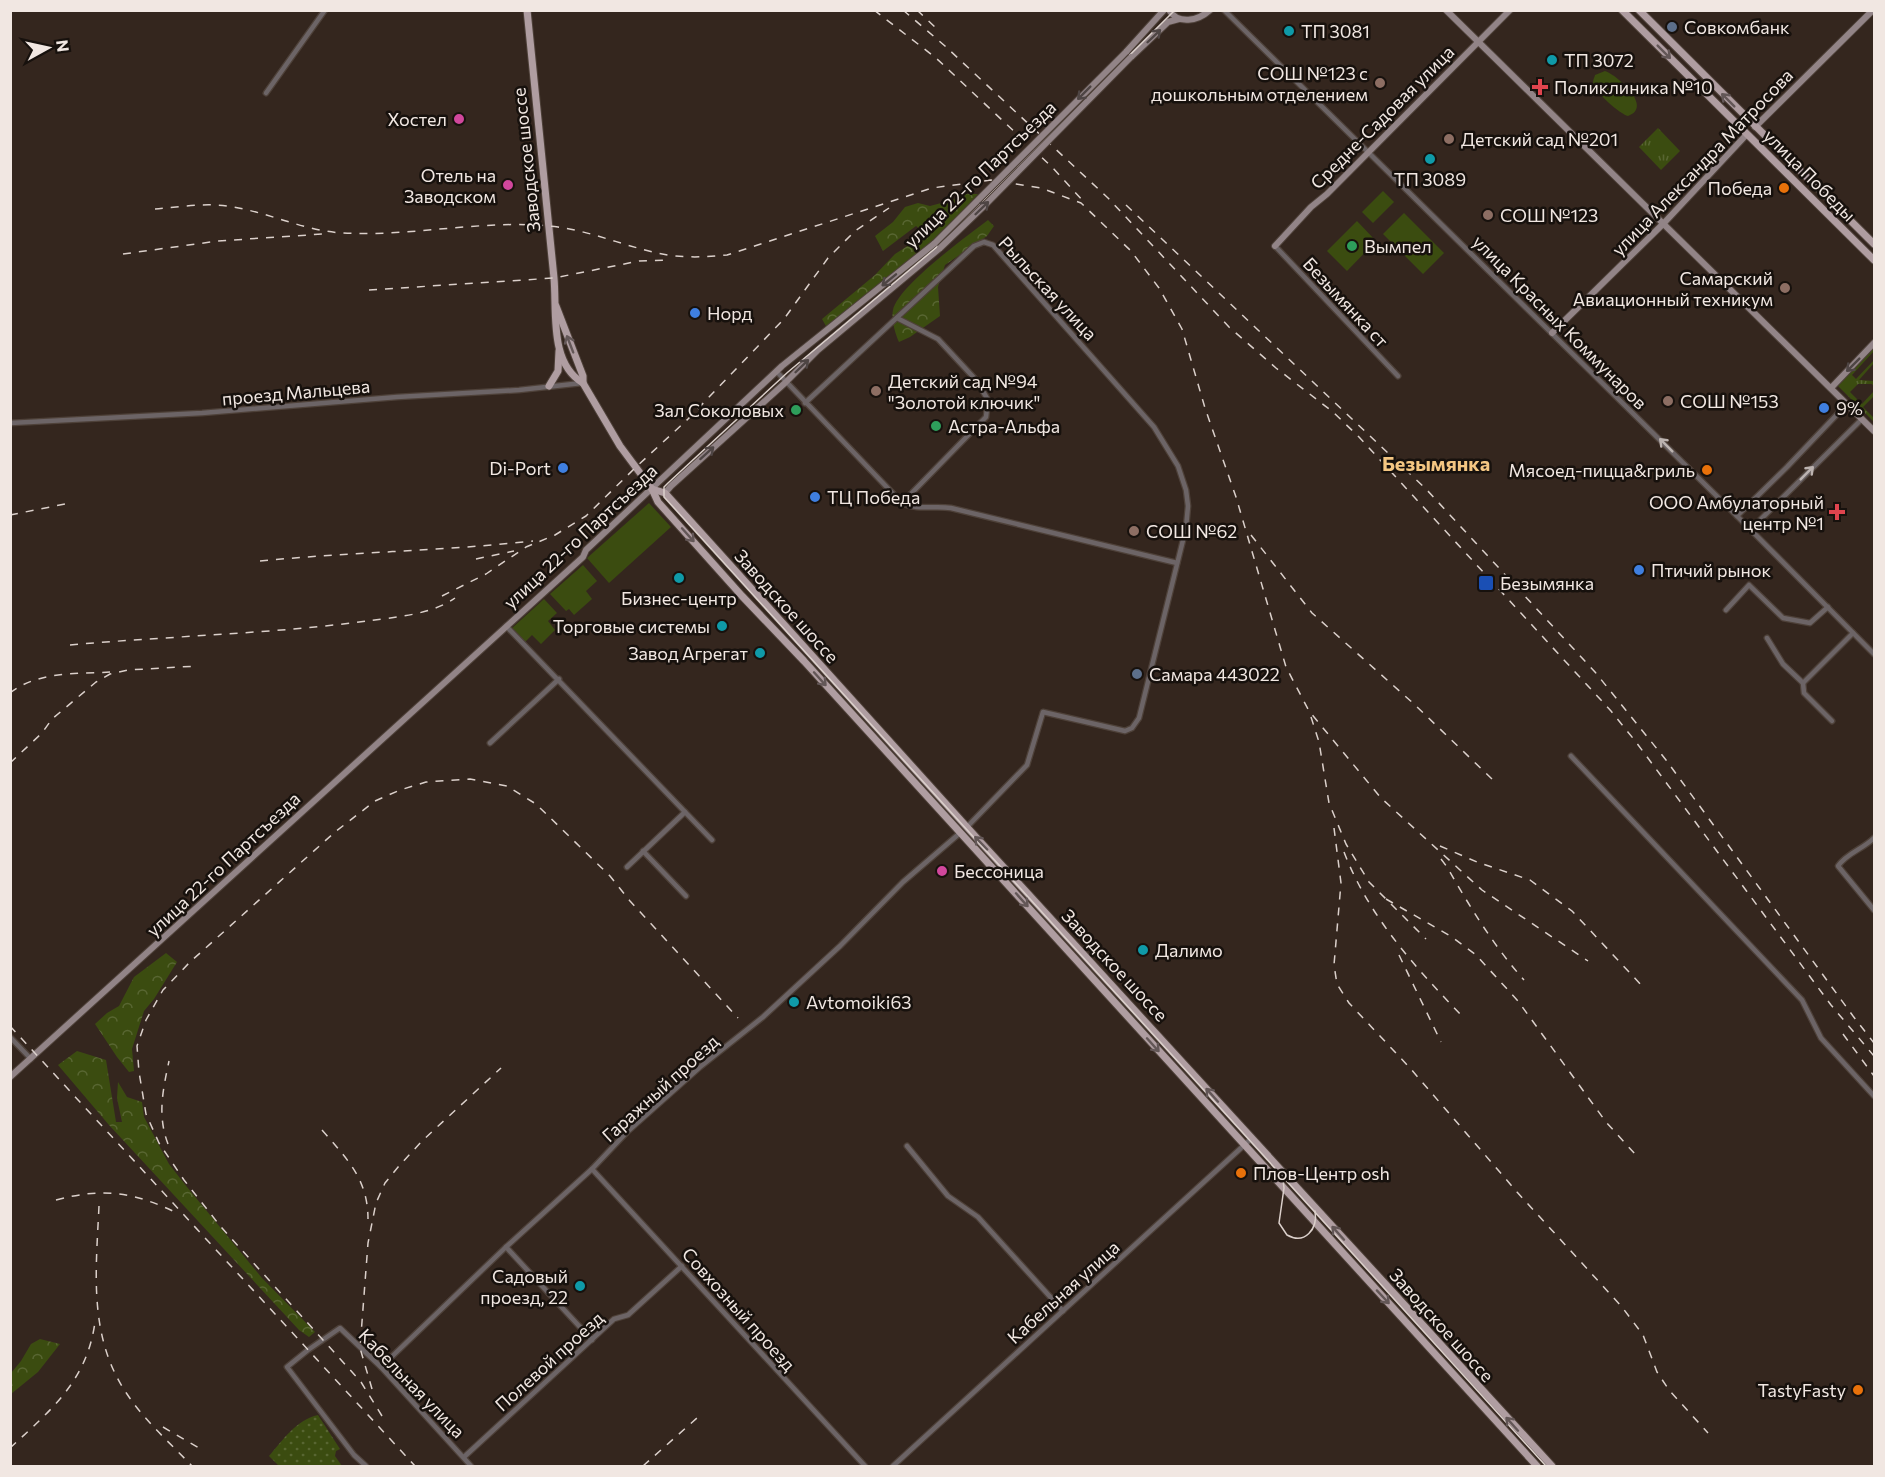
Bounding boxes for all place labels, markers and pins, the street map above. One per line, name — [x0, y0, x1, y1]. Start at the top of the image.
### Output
place label: Совкомбанк — [1684, 16, 1790, 38]
place label: ТП 3081 — [1301, 20, 1370, 42]
marker: Совкомбанк — [1665, 20, 1679, 34]
marker: ТП 3081 — [1282, 24, 1296, 38]
place label: ТП 3072 — [1564, 49, 1634, 71]
marker: ТП 3072 — [1545, 53, 1559, 67]
place label: СОШ №123 с дошкольным отделением — [1151, 62, 1368, 105]
marker: СОШ №123 с дошкольным отделением — [1373, 76, 1387, 90]
place label: Поликлиника №10 — [1554, 76, 1713, 98]
marker: Поликлиника №10 — [1531, 78, 1549, 96]
place label: Хостел — [388, 108, 447, 130]
marker: Хостел — [452, 112, 466, 126]
place label: Детский сад №201 — [1461, 128, 1618, 150]
marker: Детский сад №201 — [1442, 132, 1456, 146]
marker: ТП 3089 — [1423, 152, 1437, 166]
place label: Отель на Заводском — [404, 164, 496, 207]
place label: ТП 3089 — [1394, 168, 1466, 190]
place label: Победа — [1708, 177, 1772, 199]
marker: Отель на Заводском — [501, 178, 515, 192]
marker: Победа — [1777, 181, 1791, 195]
place label: СОШ №123 — [1500, 204, 1598, 226]
marker: СОШ №123 — [1481, 208, 1495, 222]
place label: Вымпел — [1364, 235, 1432, 257]
marker: Вымпел — [1345, 239, 1359, 253]
place label: Самарский Авиационный техникум — [1573, 267, 1773, 310]
marker: Самарский Авиационный техникум — [1778, 281, 1792, 295]
place label: Норд — [707, 302, 753, 324]
marker: Норд — [688, 306, 702, 320]
place label: Детский сад №94 "Золотой ключик" — [888, 370, 1041, 413]
marker: Детский сад №94 "Золотой ключик" — [869, 384, 883, 398]
place label: СОШ №153 — [1680, 390, 1779, 412]
marker: СОШ №153 — [1661, 394, 1675, 408]
place label: 9% — [1836, 397, 1863, 419]
place label: Зал Соколовых — [654, 399, 784, 421]
marker: 9% — [1817, 401, 1831, 415]
marker: Зал Соколовых — [789, 403, 803, 417]
place label: Астра-Альфа — [948, 415, 1060, 437]
marker: Астра-Альфа — [929, 419, 943, 433]
place label: Di-Port — [489, 457, 551, 479]
place label: Мясоед-пицца&гриль — [1509, 459, 1695, 481]
marker: Di-Port — [556, 461, 570, 475]
marker: Мясоед-пицца&гриль — [1700, 463, 1714, 477]
place label: ТЦ Победа — [827, 486, 920, 508]
marker: ТЦ Победа — [808, 490, 822, 504]
place label: ООО Амбулаторный центр №1 — [1649, 491, 1824, 534]
marker: ООО Амбулаторный центр №1 — [1828, 503, 1846, 521]
place label: СОШ №62 — [1146, 520, 1237, 542]
marker: СОШ №62 — [1127, 524, 1141, 538]
place label: Птичий рынок — [1651, 559, 1771, 581]
marker: Птичий рынок — [1632, 563, 1646, 577]
marker: Бизнес-центр — [672, 571, 686, 585]
place label: Безымянка — [1500, 572, 1594, 594]
marker: Безымянка — [1477, 574, 1495, 592]
place label: Бизнес-центр — [621, 587, 737, 609]
place label: Торговые системы — [553, 615, 710, 637]
marker: Торговые системы — [715, 619, 729, 633]
place label: Завод Агрегат — [628, 642, 749, 664]
marker: Завод Агрегат — [753, 646, 767, 660]
place label: Самара 443022 — [1149, 663, 1280, 685]
marker: Самара 443022 — [1130, 667, 1144, 681]
place label: Бессоница — [954, 860, 1044, 882]
marker: Бессоница — [935, 864, 949, 878]
place label: Далимо — [1155, 939, 1223, 961]
marker: Далимо — [1136, 943, 1150, 957]
place label: Avtomoiki63 — [806, 991, 912, 1013]
marker: Avtomoiki63 — [787, 995, 801, 1009]
place label: Плов-Центр osh — [1253, 1162, 1390, 1184]
marker: Плов-Центр osh — [1234, 1166, 1248, 1180]
place label: Садовый проезд, 22 — [480, 1265, 568, 1308]
marker: Садовый проезд, 22 — [573, 1279, 587, 1293]
place label: TastyFasty — [1758, 1379, 1846, 1401]
marker: TastyFasty — [1851, 1383, 1865, 1397]

